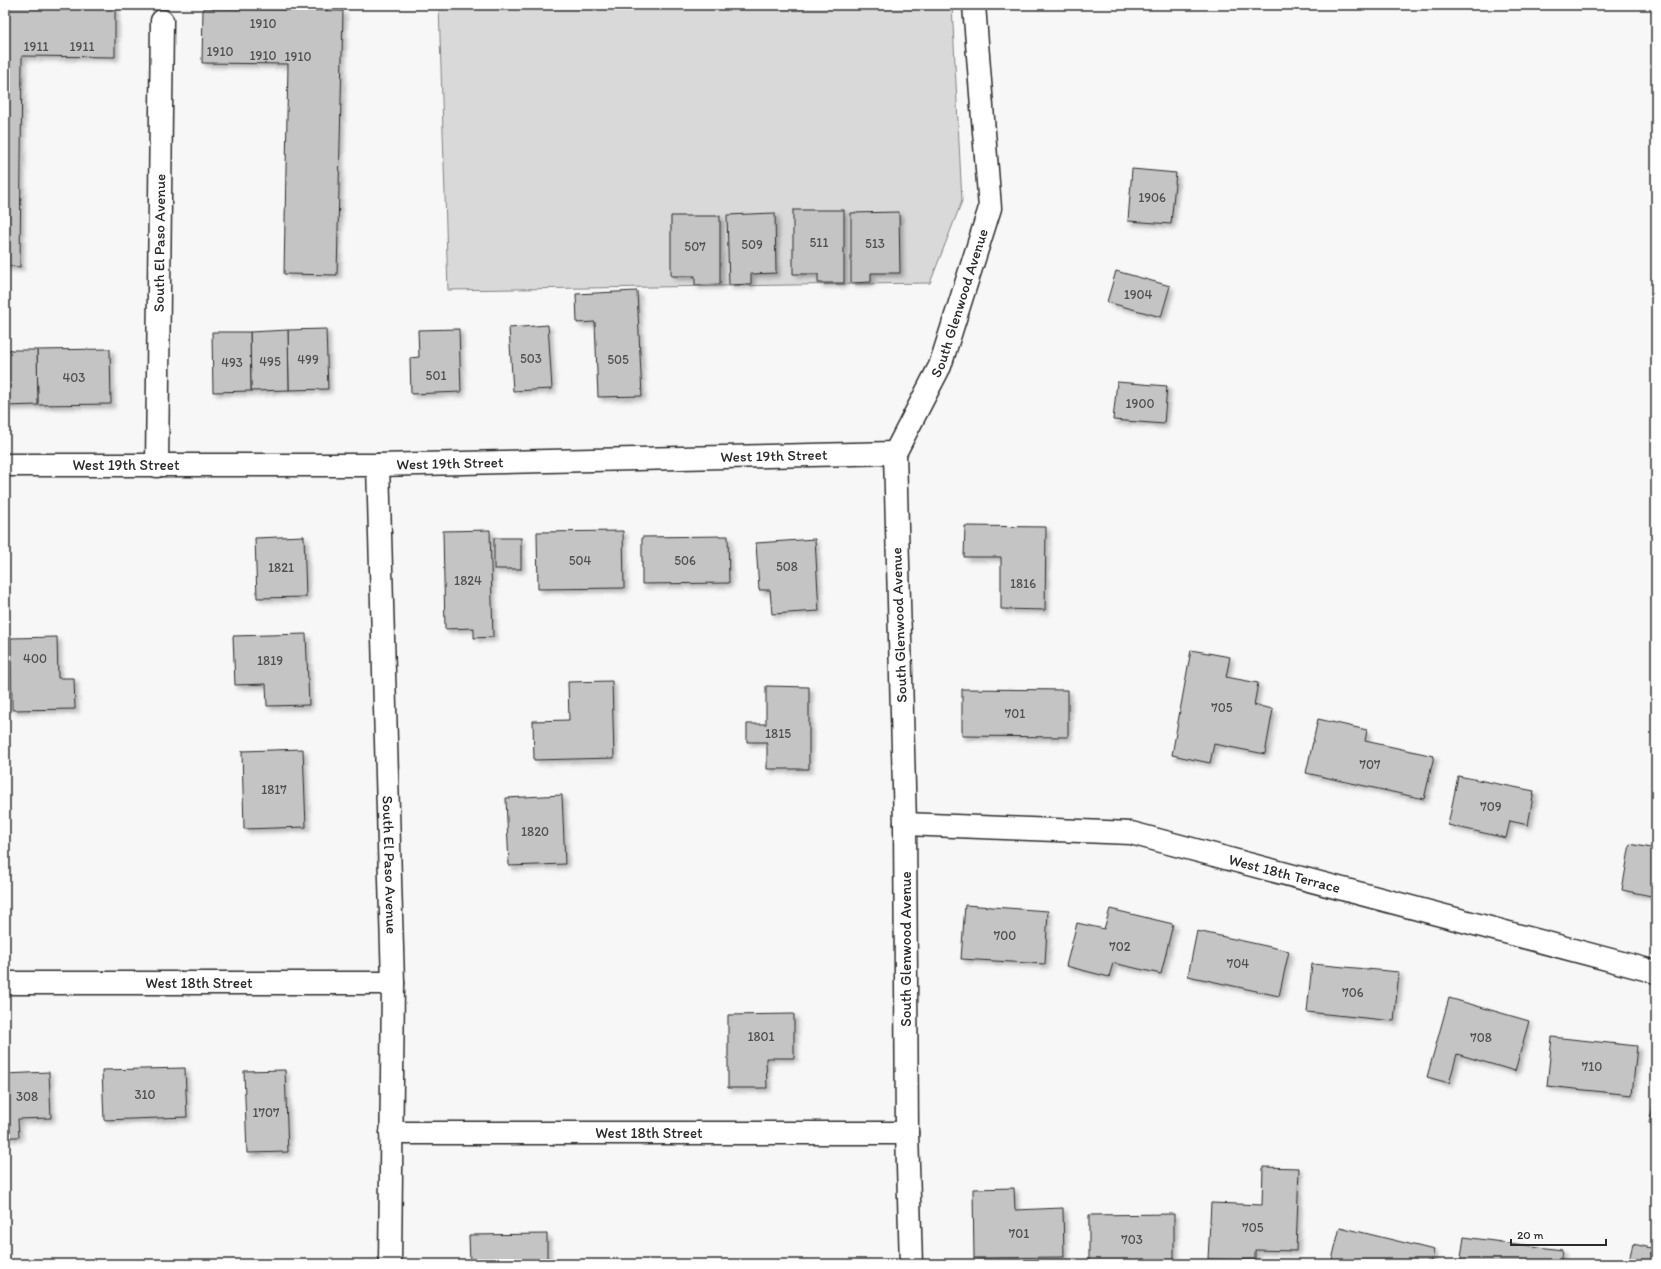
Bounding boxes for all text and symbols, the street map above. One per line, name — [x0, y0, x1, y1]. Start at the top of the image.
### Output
house number: 1910 — [250, 16, 276, 31]
house number: 1911 — [24, 39, 48, 54]
house number: 1911 — [70, 39, 94, 54]
house number: 1910 — [207, 44, 233, 59]
house number: 1910 — [250, 48, 276, 63]
house number: 1910 — [285, 49, 311, 64]
street label: South El Paso Avenue — [150, 174, 169, 312]
house number: 1906 — [1138, 190, 1166, 205]
street label: South Glenwood Avenue — [927, 226, 992, 381]
house number: 511 — [810, 235, 828, 250]
house number: 513 — [865, 236, 885, 251]
house number: 509 — [741, 237, 763, 252]
house number: 507 — [684, 239, 706, 254]
house number: 1904 — [1124, 287, 1153, 302]
house number: 503 — [520, 351, 542, 366]
house number: 499 — [297, 352, 319, 367]
house number: 505 — [607, 352, 629, 367]
house number: 495 — [259, 354, 281, 369]
house number: 493 — [221, 355, 243, 370]
house number: 501 — [426, 368, 446, 383]
house number: 403 — [63, 370, 85, 385]
house number: 1900 — [1126, 396, 1154, 411]
street label: West 19th Street — [720, 446, 828, 466]
street label: West 19th Street — [396, 453, 504, 474]
street label: West 19th Street — [72, 456, 180, 474]
street label: South Glenwood Avenue — [887, 547, 911, 703]
house number: 504 — [569, 553, 592, 568]
house number: 506 — [674, 553, 696, 568]
house number: 508 — [776, 559, 798, 574]
house number: 1821 — [268, 560, 294, 575]
house number: 1824 — [454, 573, 482, 588]
house number: 1816 — [1010, 576, 1036, 591]
house number: 400 — [23, 651, 47, 666]
house number: 1819 — [257, 653, 283, 668]
house number: 705 — [1211, 700, 1233, 715]
house number: 701 — [1005, 706, 1025, 721]
house number: 1815 — [765, 726, 791, 741]
house number: 707 — [1360, 757, 1381, 772]
house number: 1817 — [261, 782, 287, 797]
street label: South El Paso Avenue — [379, 795, 401, 934]
house number: 709 — [1480, 799, 1502, 814]
house number: 1820 — [521, 824, 549, 839]
street label: West 18th Terrace — [1227, 850, 1342, 897]
street label: South Glenwood Avenue — [897, 871, 915, 1027]
house number: 700 — [994, 928, 1016, 943]
house number: 702 — [1109, 939, 1131, 954]
house number: 704 — [1227, 956, 1249, 971]
street label: West 18th Street — [145, 974, 253, 992]
house number: 706 — [1342, 985, 1364, 1000]
house number: 1801 — [747, 1029, 775, 1044]
house number: 708 — [1470, 1030, 1492, 1045]
house number: 710 — [1582, 1059, 1602, 1074]
house number: 310 — [134, 1087, 156, 1102]
house number: 308 — [16, 1089, 38, 1104]
house number: 1707 — [253, 1105, 280, 1120]
street label: West 18th Street — [595, 1124, 703, 1142]
house number: 705 — [1242, 1220, 1264, 1235]
scale bar — [1511, 1221, 1606, 1247]
house number: 701 — [1009, 1226, 1029, 1241]
text: 20 m — [1517, 1228, 1544, 1242]
house number: 703 — [1121, 1232, 1143, 1247]

